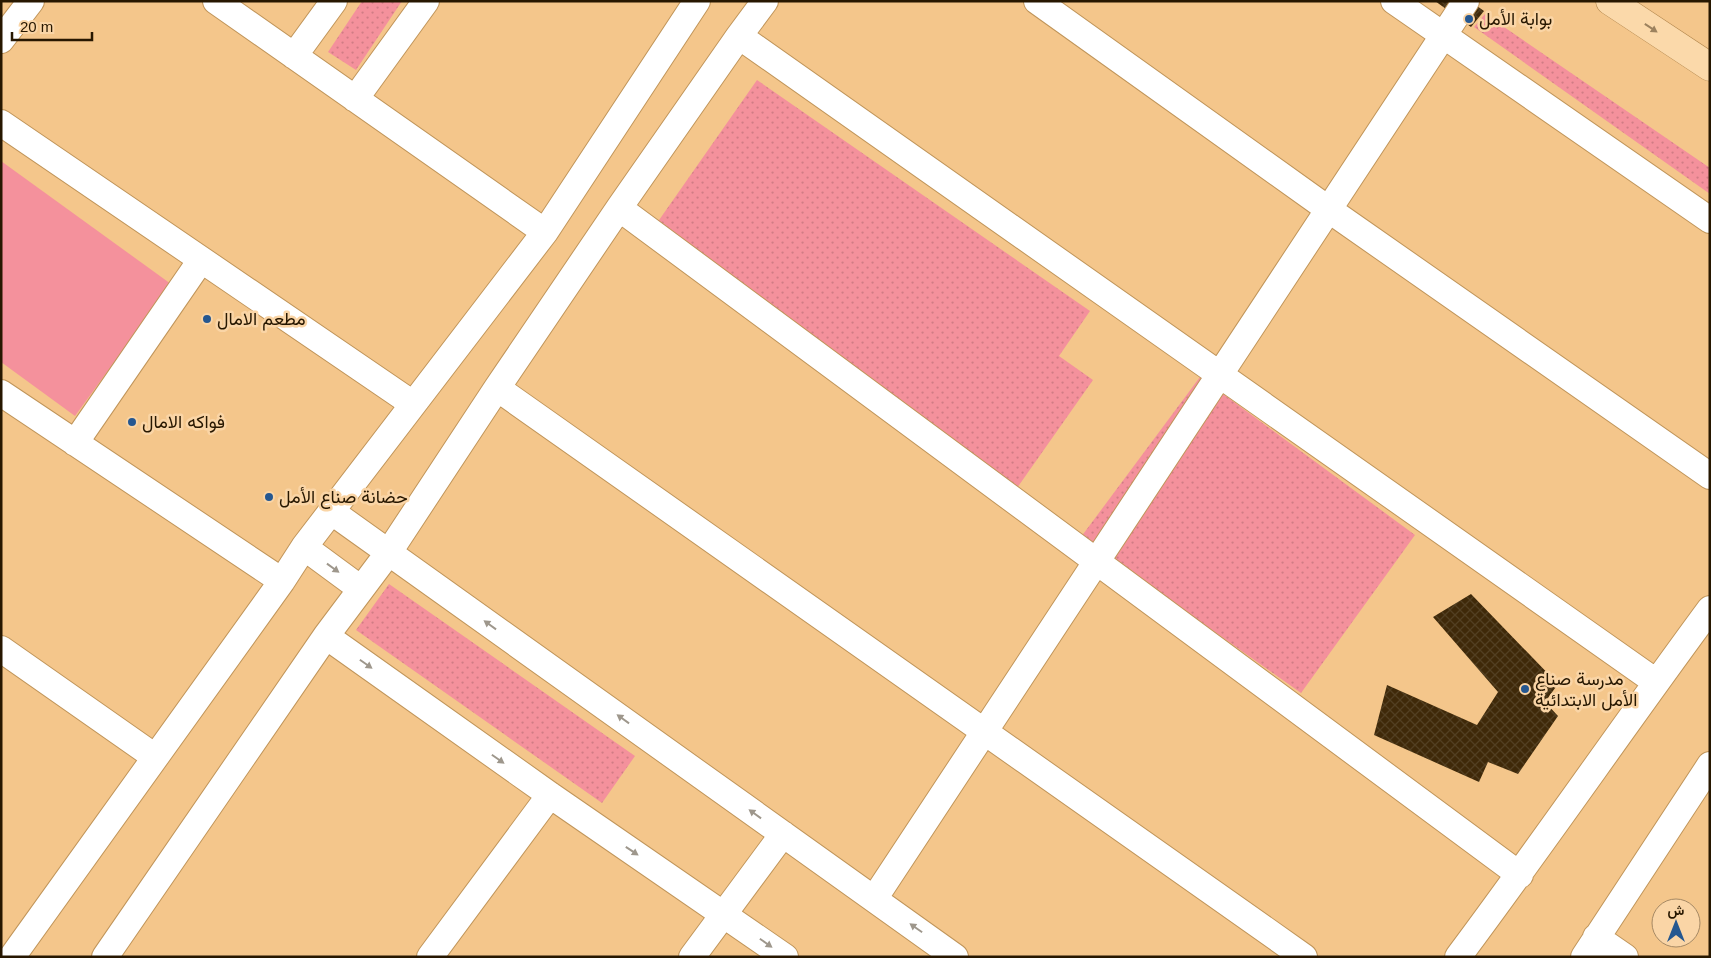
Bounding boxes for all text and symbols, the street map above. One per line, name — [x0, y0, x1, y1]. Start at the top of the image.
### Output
place label: بوابة الأمل — [1479, 9, 1552, 30]
scale bar — [12, 10, 92, 42]
marker: بوابة الأمل — [1463, 13, 1475, 25]
text: 20 m — [20, 18, 53, 35]
one-way arrow — [1644, 23, 1657, 33]
place label: مطعم الامال — [217, 309, 306, 331]
marker: مطعم الامال — [201, 313, 213, 325]
place label: فواكه الامال — [142, 412, 225, 433]
marker: فواكه الامال — [126, 416, 138, 428]
place label: حضانة صناع الأمل — [279, 487, 408, 509]
marker: حضانة صناع الأمل — [263, 491, 275, 503]
one-way arrow — [326, 563, 340, 573]
one-way arrow — [484, 620, 497, 630]
one-way arrow — [359, 659, 372, 670]
place label: مدرسة صناع الأمل الابتدائية — [1535, 669, 1637, 711]
marker: مدرسة صناع الأمل الابتدائية — [1519, 683, 1531, 695]
one-way arrow — [616, 714, 629, 724]
one-way arrow — [491, 754, 505, 764]
one-way arrow — [748, 809, 762, 819]
one-way arrow — [625, 846, 638, 856]
north arrow — [1651, 898, 1701, 948]
text: ش — [1668, 902, 1685, 919]
one-way arrow — [909, 924, 922, 934]
one-way arrow — [759, 938, 772, 948]

